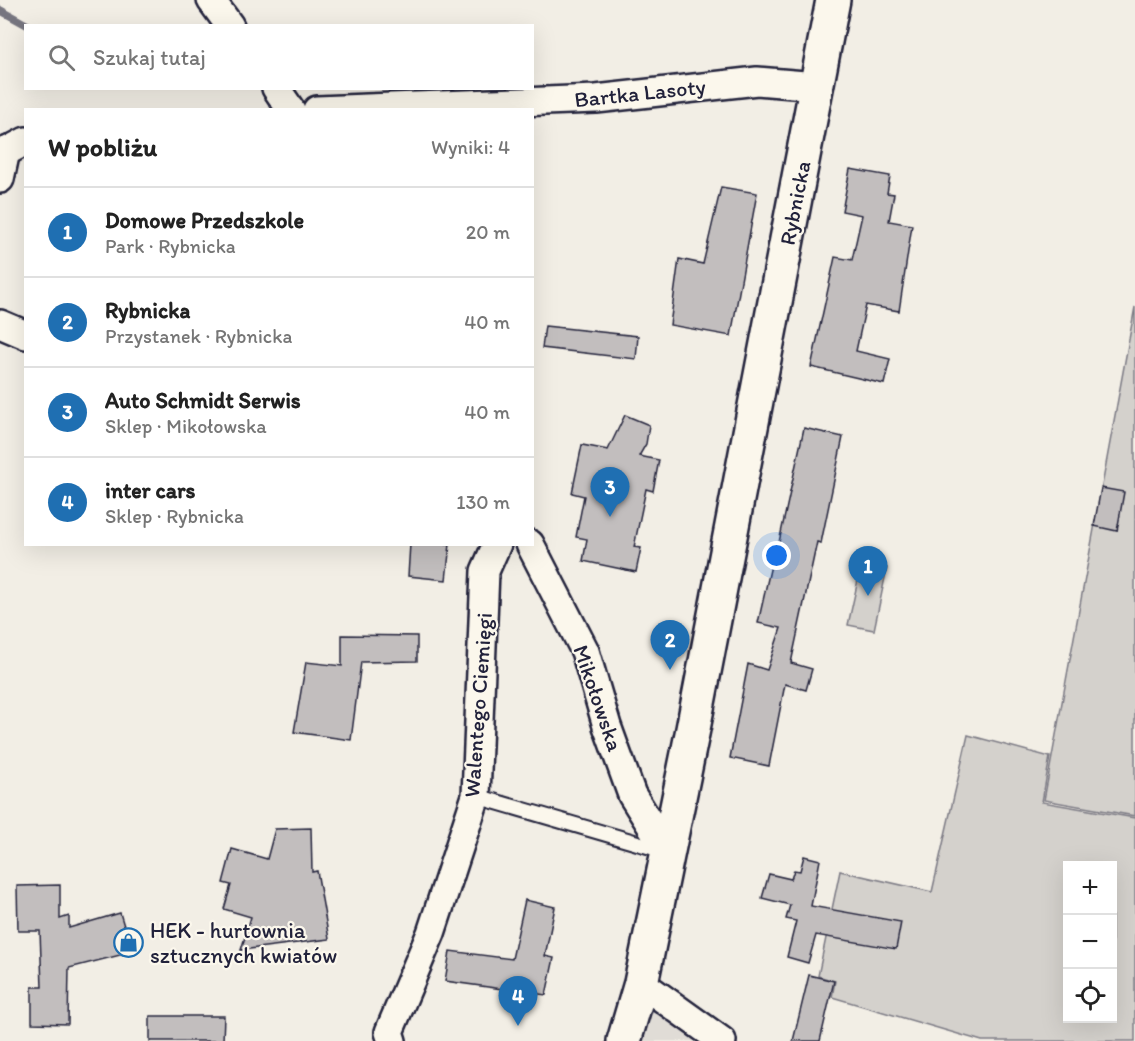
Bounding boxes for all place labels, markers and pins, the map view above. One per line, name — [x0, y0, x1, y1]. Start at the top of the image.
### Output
pin: 3 — [590, 468, 630, 517]
pin: 1 — [848, 546, 888, 596]
pin: 2 — [650, 620, 690, 670]
place label: HEK - hurtownia sztucznych kwiatów — [150, 917, 337, 969]
shop icon: HEK - hurtownia sztucznych kwiatów — [113, 927, 145, 959]
pin: 4 — [498, 976, 538, 1026]

